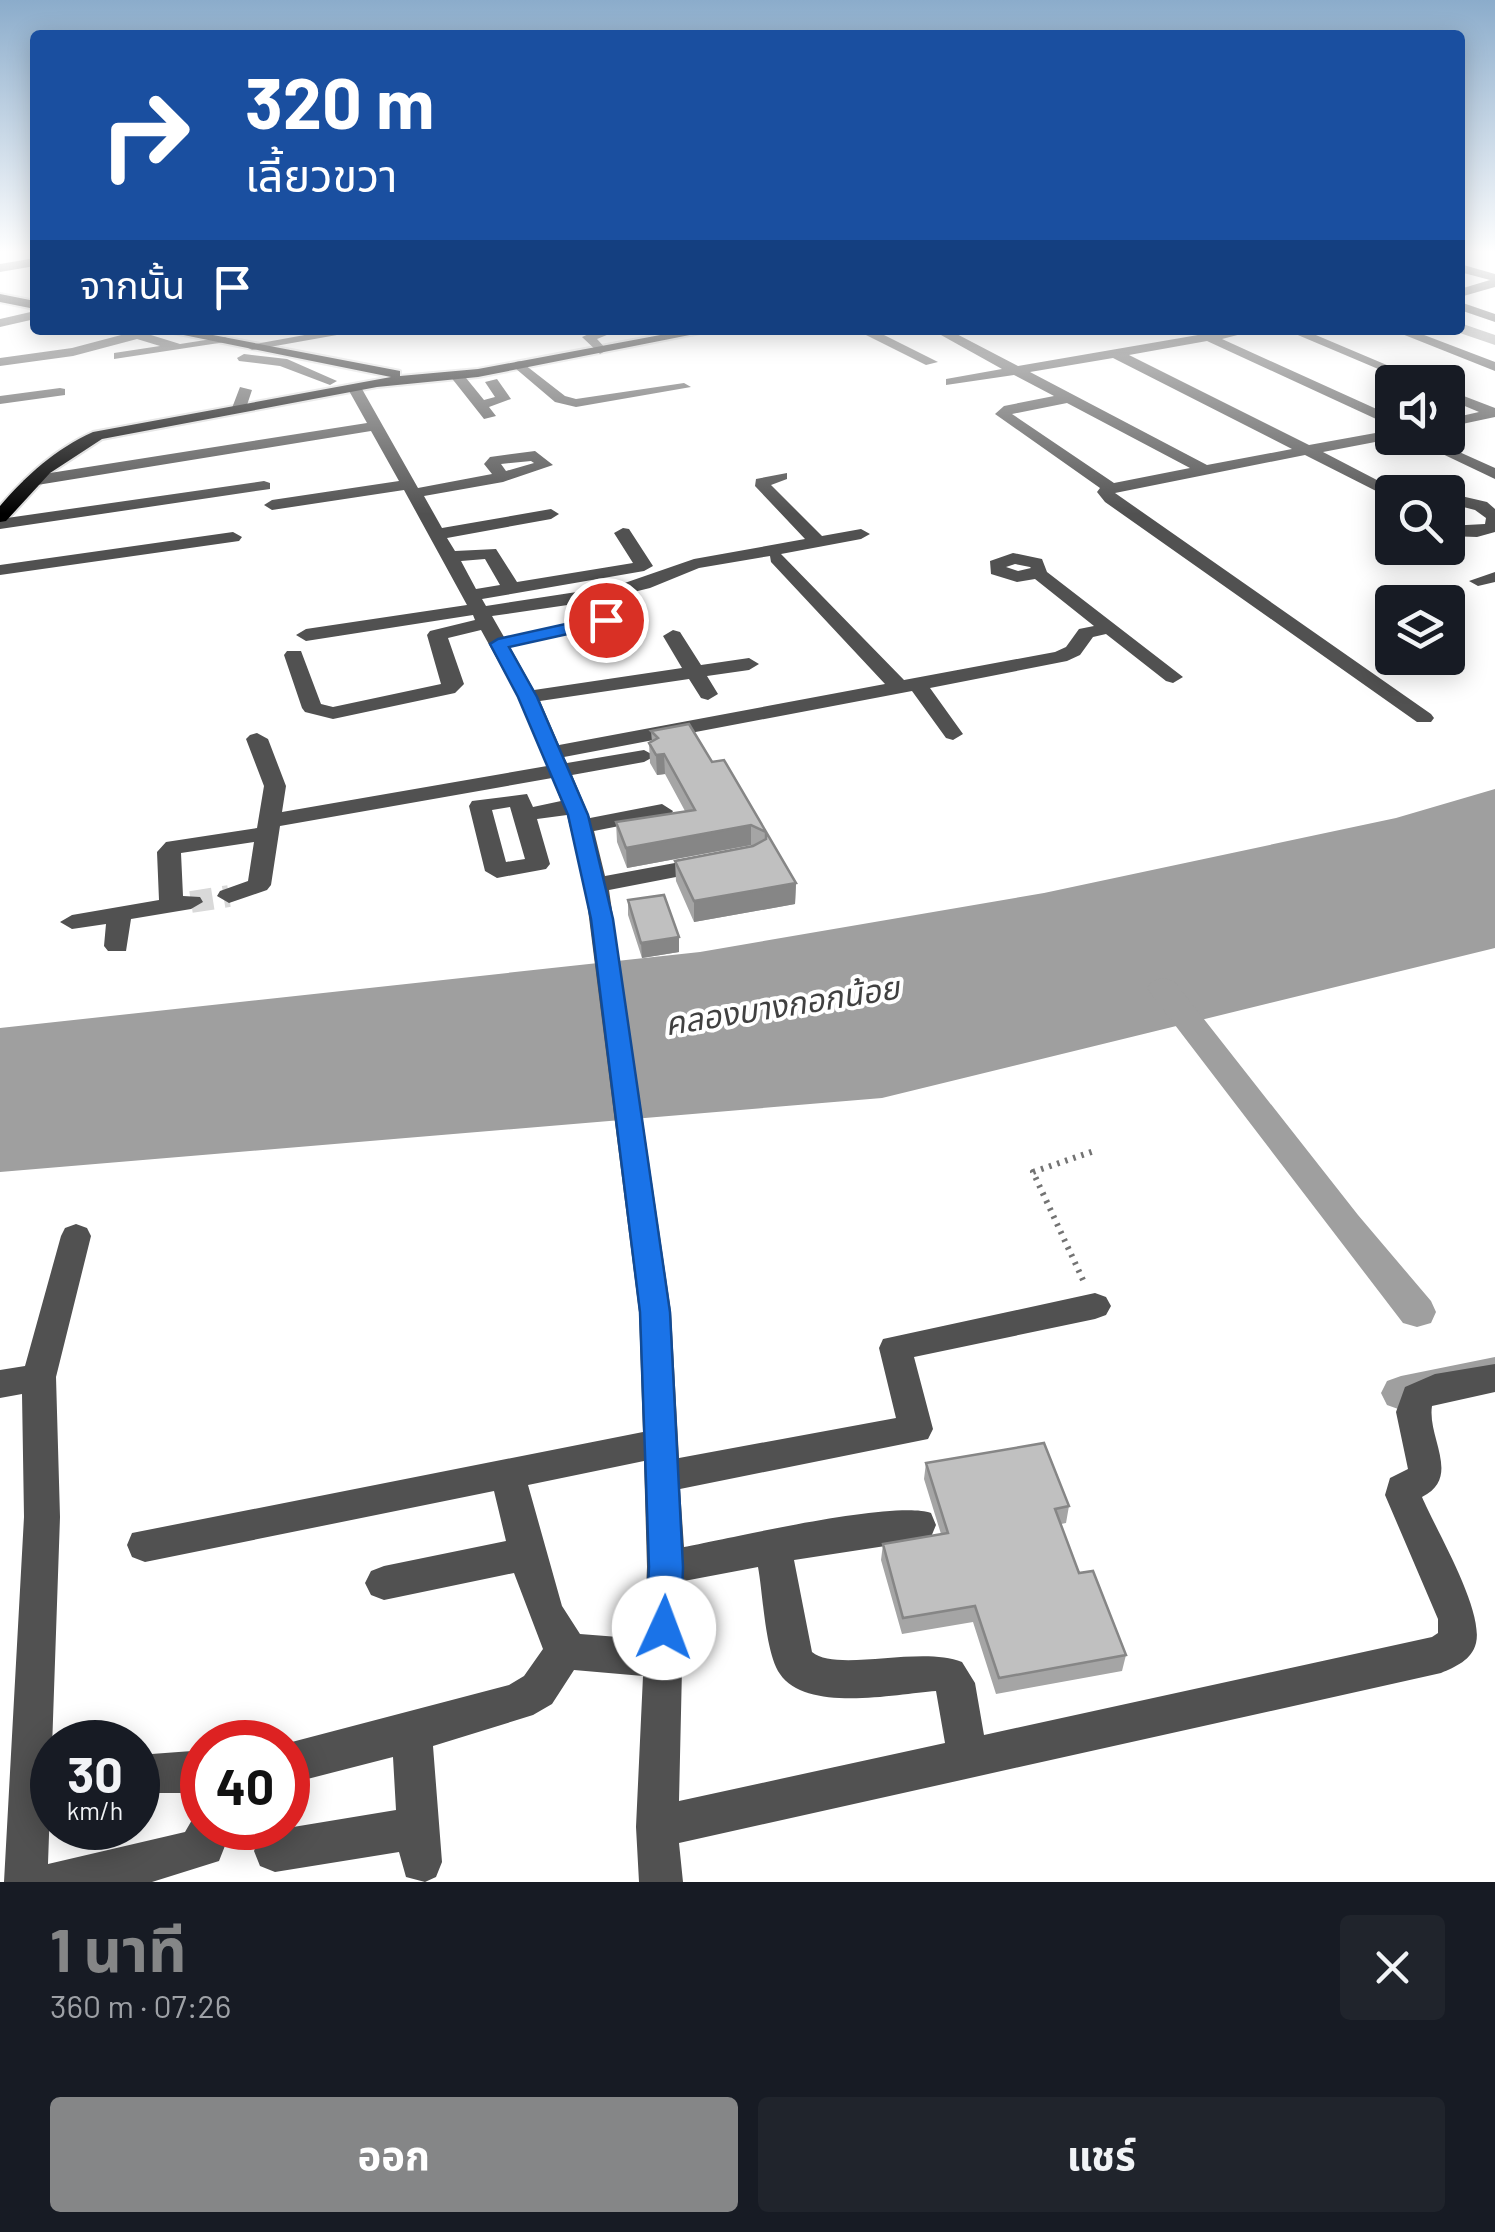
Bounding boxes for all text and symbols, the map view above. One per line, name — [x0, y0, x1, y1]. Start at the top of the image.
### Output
text: 320 m — [245, 59, 434, 143]
icon: right — [80, 70, 210, 200]
text: เลี้ยวขวา — [245, 147, 397, 201]
icon: arrive — [205, 260, 260, 315]
text: จากนั้น — [80, 261, 185, 307]
map controls — [1375, 365, 1465, 675]
button: sound — [1375, 365, 1465, 455]
button: search — [1375, 475, 1465, 565]
pin — [564, 578, 649, 663]
button: layers — [1375, 585, 1465, 675]
icon: arrive — [579, 593, 634, 648]
water label: คลองบางกอกน้อย — [662, 966, 904, 1041]
position arrow — [612, 1576, 716, 1680]
speed limit sign: 40 — [180, 1720, 310, 1850]
text: 30 — [67, 1743, 123, 1803]
text: km/h — [67, 1795, 123, 1825]
text: 1 นาที — [50, 1912, 187, 1984]
button: close — [1340, 1915, 1445, 2020]
text: 360 m · 07:26 — [50, 1986, 231, 2024]
button: ออก — [50, 2097, 738, 2212]
button: แชร์ — [758, 2097, 1445, 2212]

